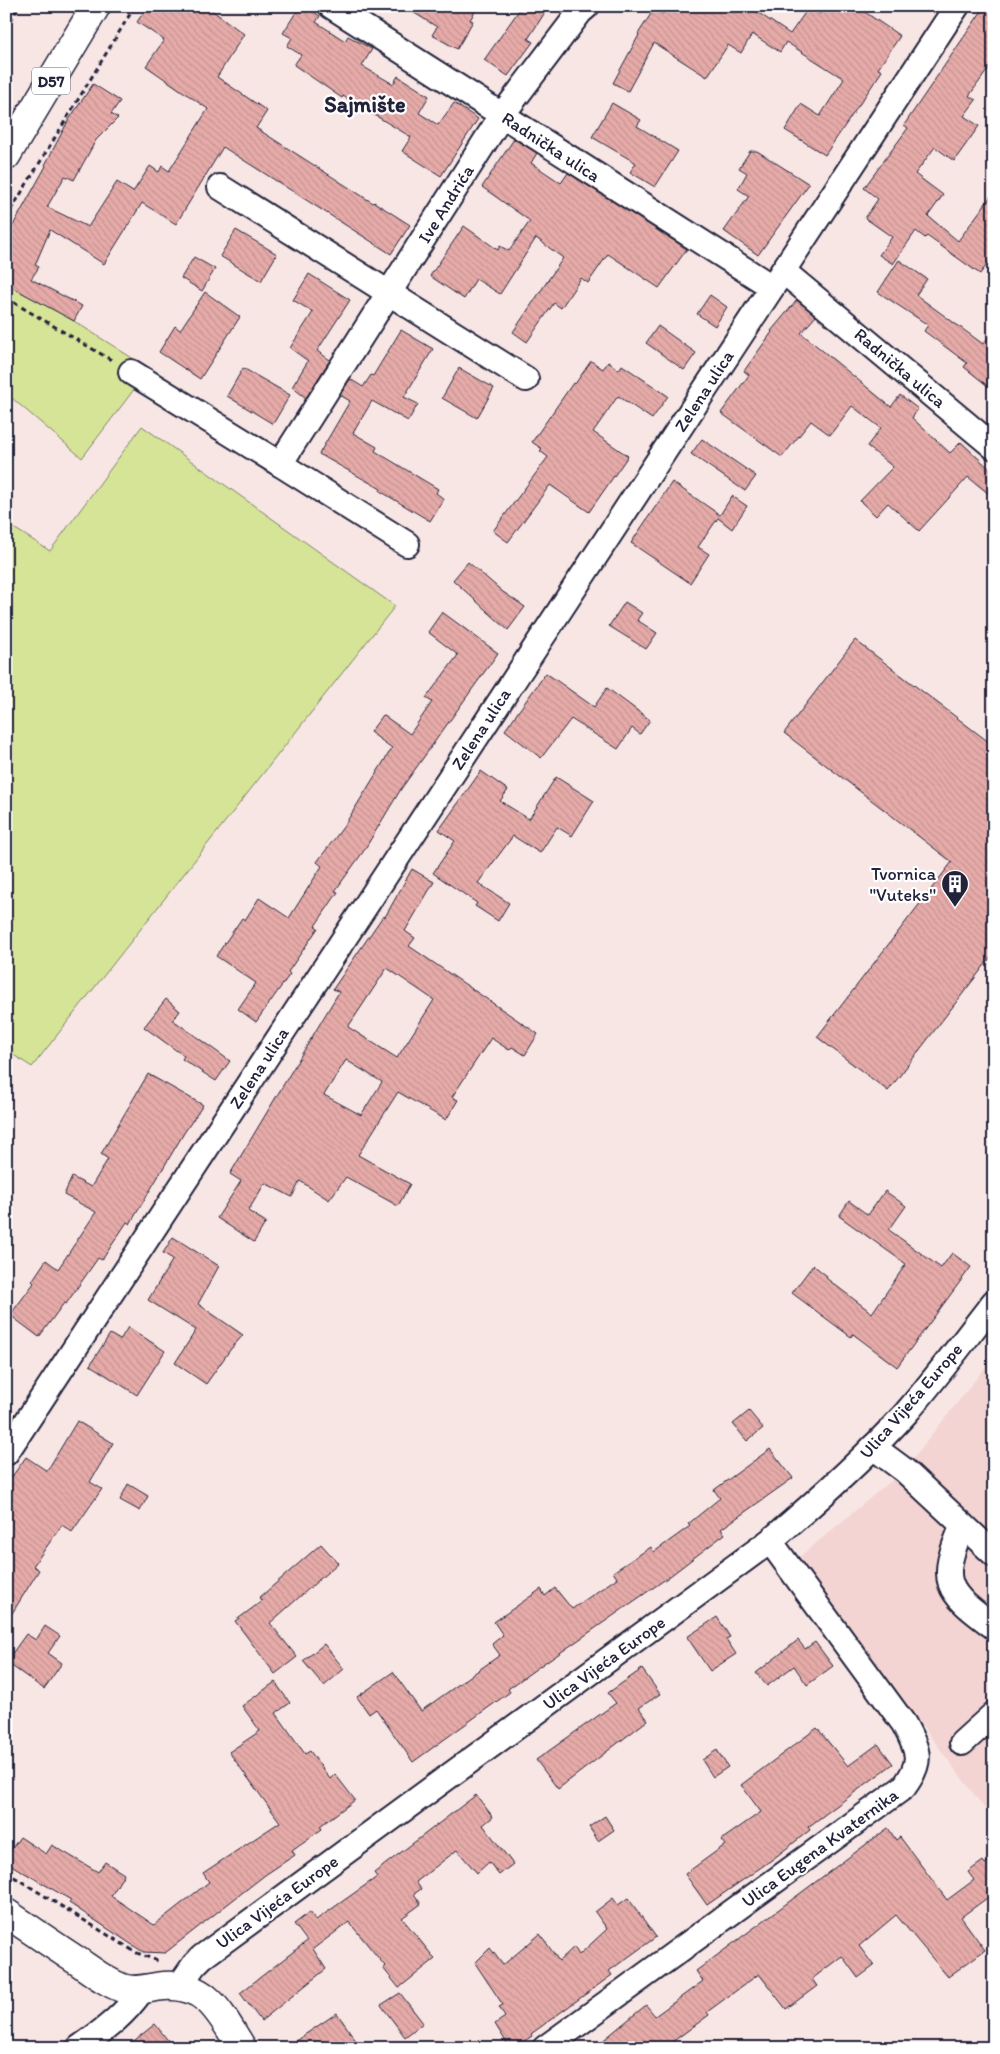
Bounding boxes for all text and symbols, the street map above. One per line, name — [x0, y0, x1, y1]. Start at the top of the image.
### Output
road number: D57 — [32, 68, 70, 94]
district label: Sajmište — [324, 91, 406, 118]
street label: Radnička ulica — [498, 107, 605, 187]
street label: Ive Andrića — [413, 160, 479, 247]
street label: Radnička ulica — [850, 323, 951, 413]
street label: Zelena ulica — [669, 346, 739, 436]
street label: Zelena ulica — [446, 684, 516, 774]
place label: Tvornica ''Vuteks'' — [869, 863, 937, 906]
building icon: Tvornica ''Vuteks'' — [940, 869, 970, 908]
street label: Zelena ulica — [224, 1023, 294, 1113]
street label: Ulica Vijeća Europe — [855, 1339, 967, 1463]
street label: Ulica Vijeća Europe — [538, 1611, 670, 1715]
street label: Ulica Eugena Kvaternika — [737, 1783, 903, 1912]
street label: Ulica Vijeća Europe — [211, 1850, 343, 1954]

